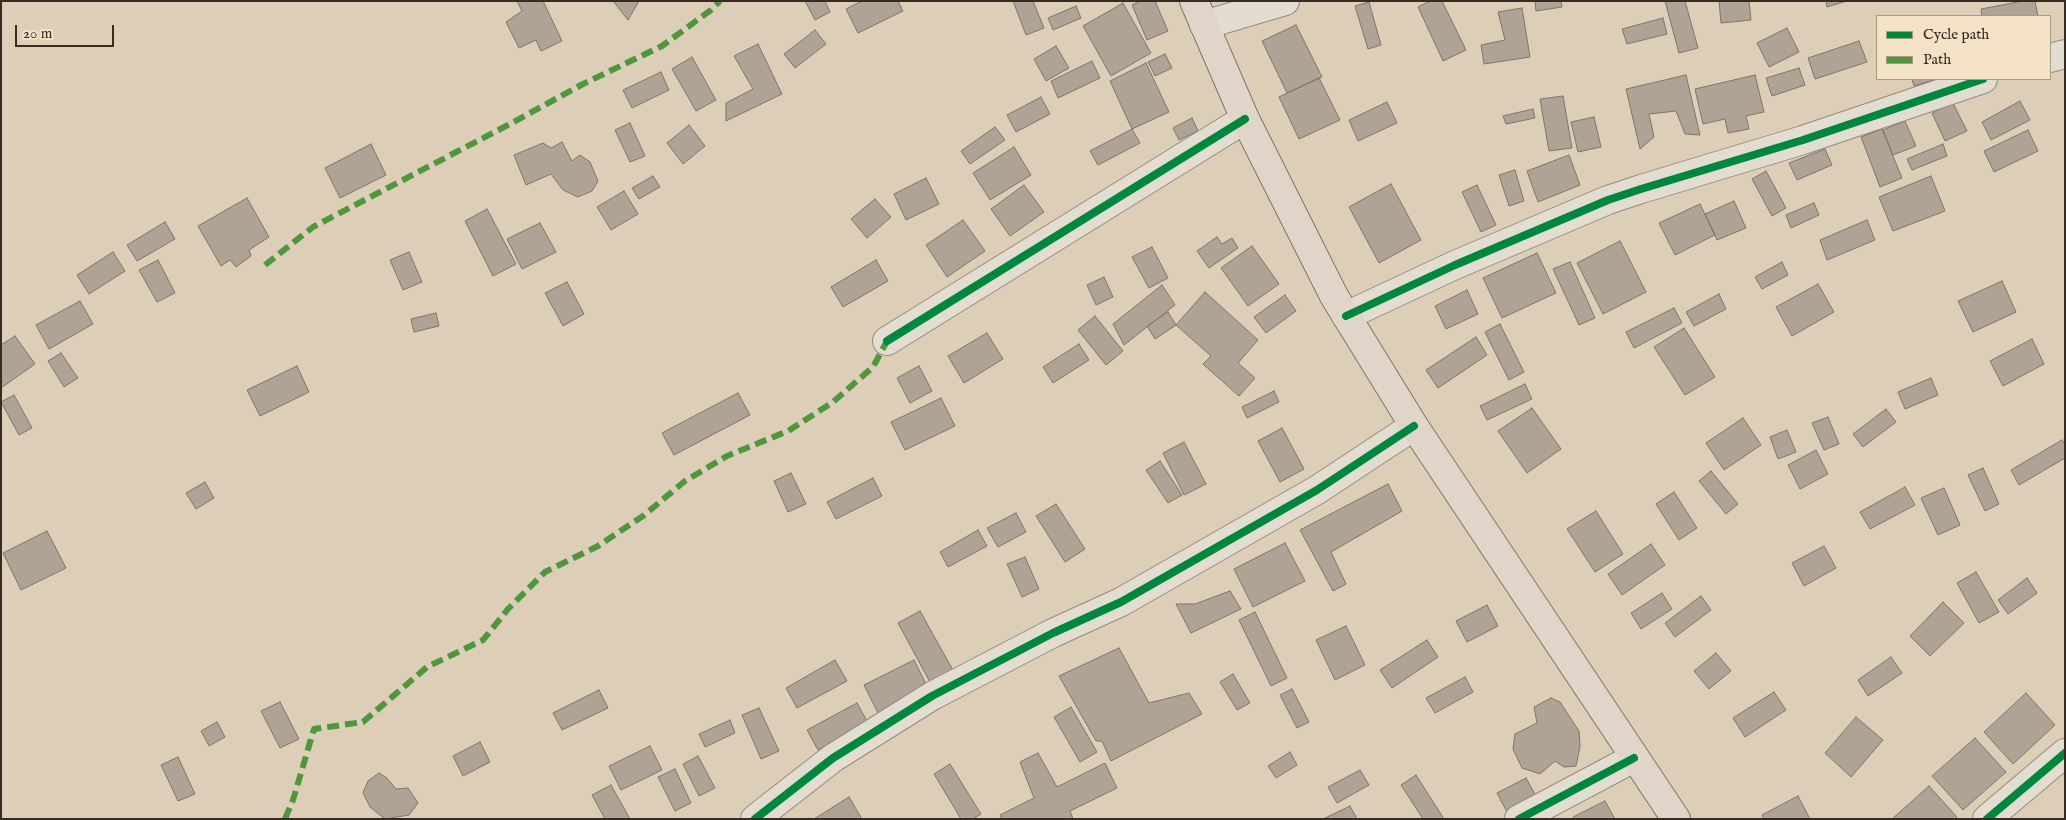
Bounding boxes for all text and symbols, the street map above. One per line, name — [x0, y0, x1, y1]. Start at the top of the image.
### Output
scale bar — [18, 15, 116, 47]
legend — [1876, 15, 2051, 80]
text: 20 m — [23, 24, 52, 43]
text: Cycle path — [1923, 25, 1989, 44]
text: Path — [1923, 50, 1951, 69]

